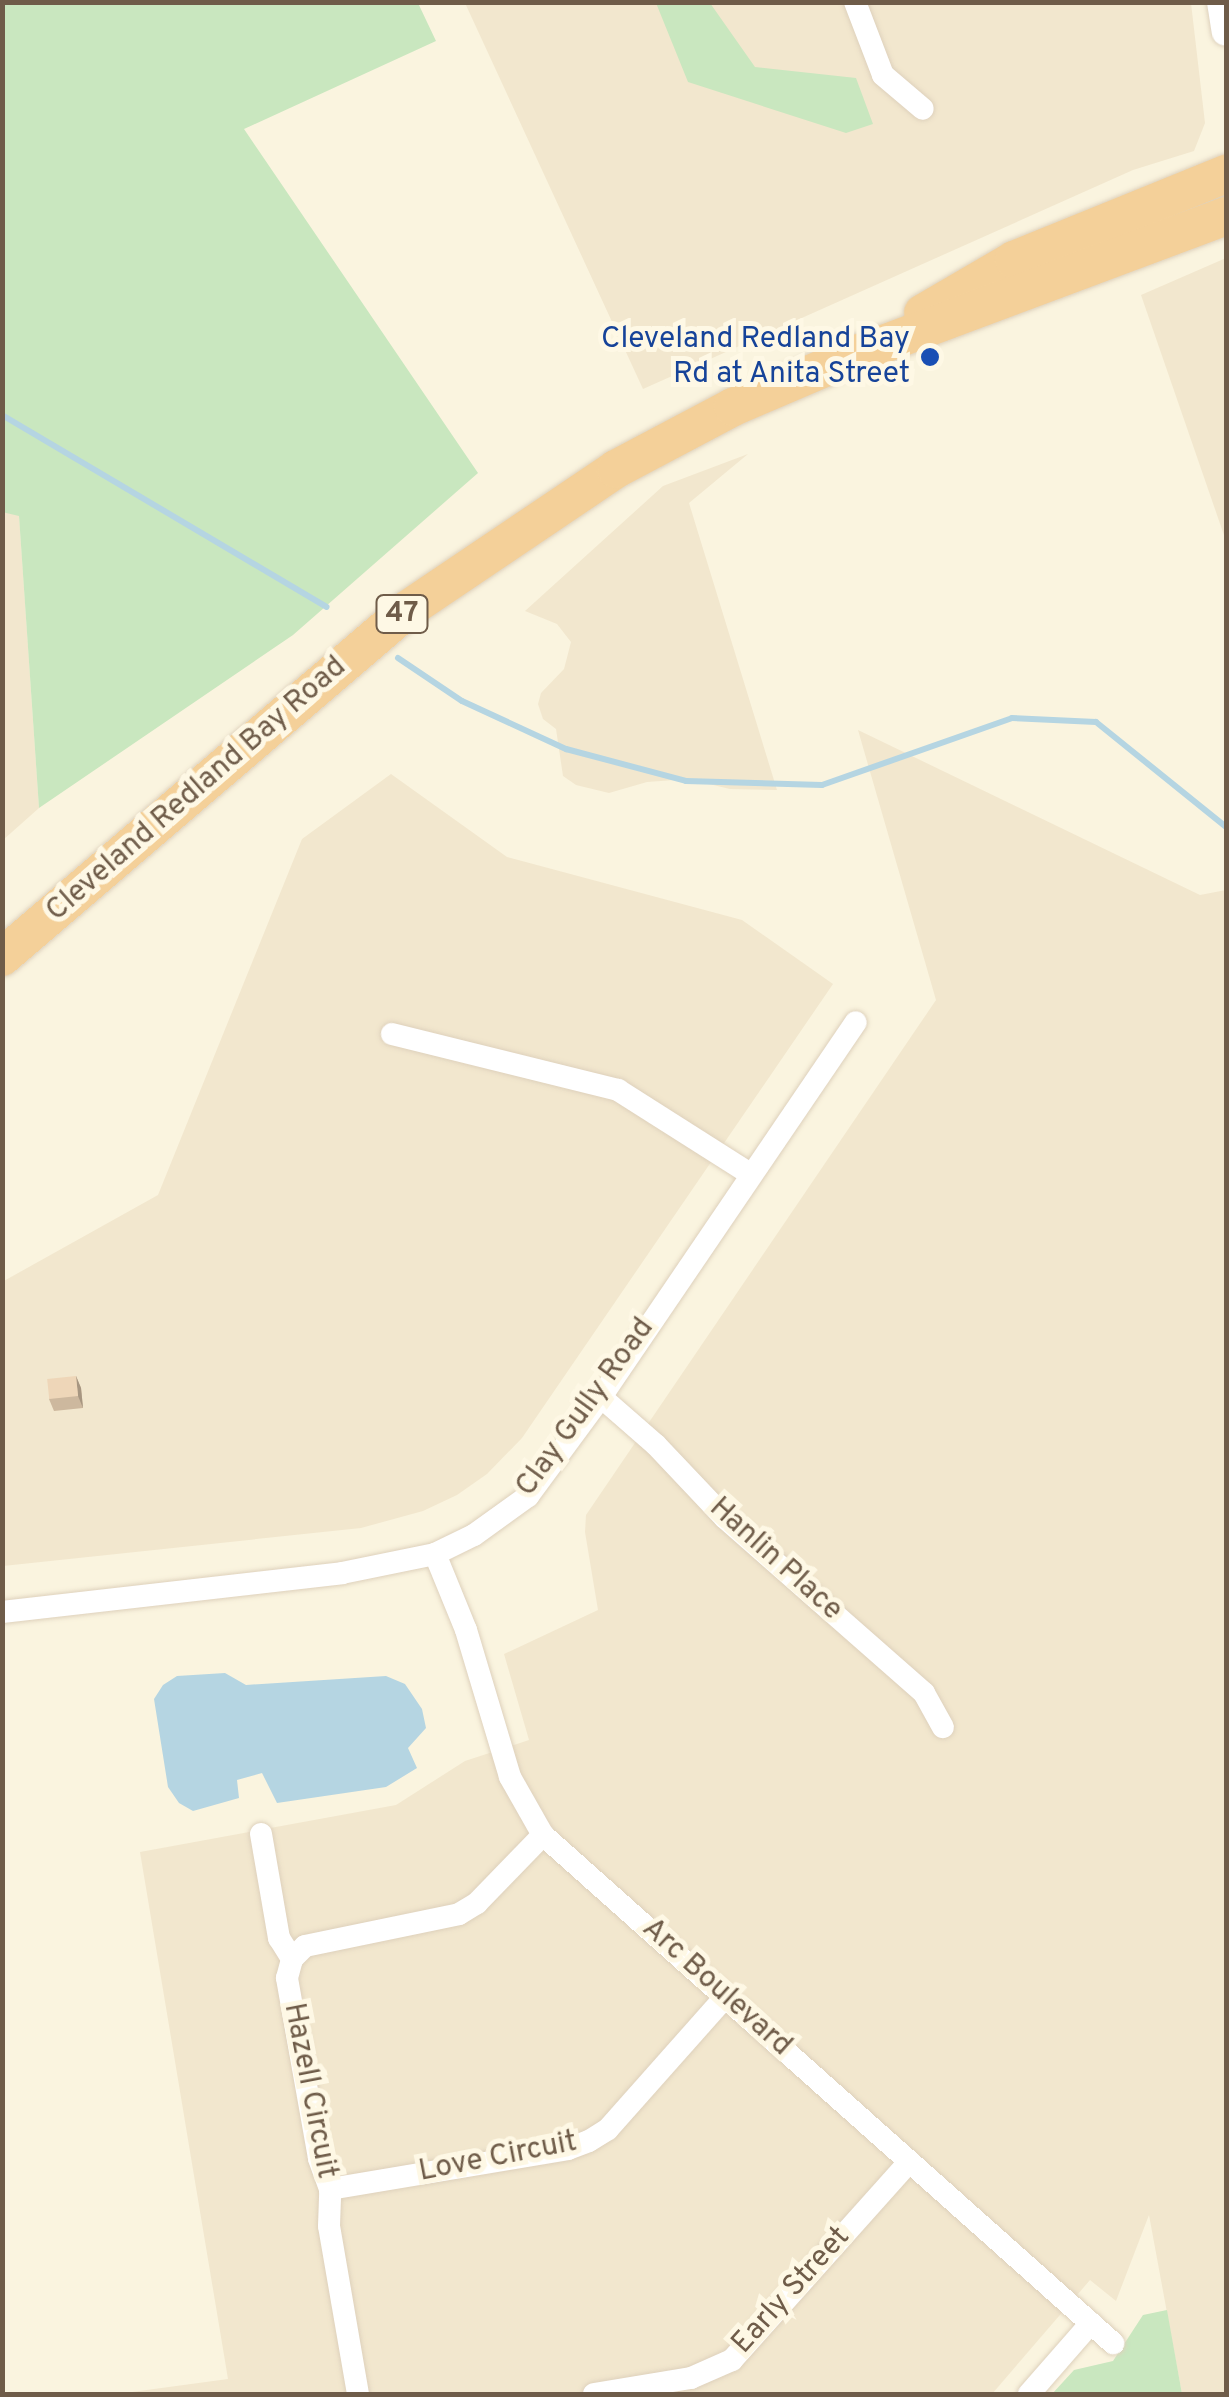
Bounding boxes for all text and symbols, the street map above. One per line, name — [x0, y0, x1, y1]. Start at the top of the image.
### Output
place label: Cleveland Redland Bay Rd at Anita Street — [601, 322, 910, 392]
marker: Cleveland Redland Bay Rd at Anita Street — [919, 346, 941, 368]
road number: 47 — [374, 591, 430, 637]
street label: Cleveland Redland Bay Road — [40, 650, 354, 930]
street label: Clay Gully Road — [509, 1312, 663, 1504]
street label: Hanlin Place — [701, 1491, 849, 1629]
street label: Arc Boulevard — [634, 1911, 798, 2065]
street label: Hazell Circuit — [274, 2000, 344, 2182]
street label: Love Circuit — [416, 2125, 580, 2191]
street label: Early Street — [725, 2220, 859, 2362]

